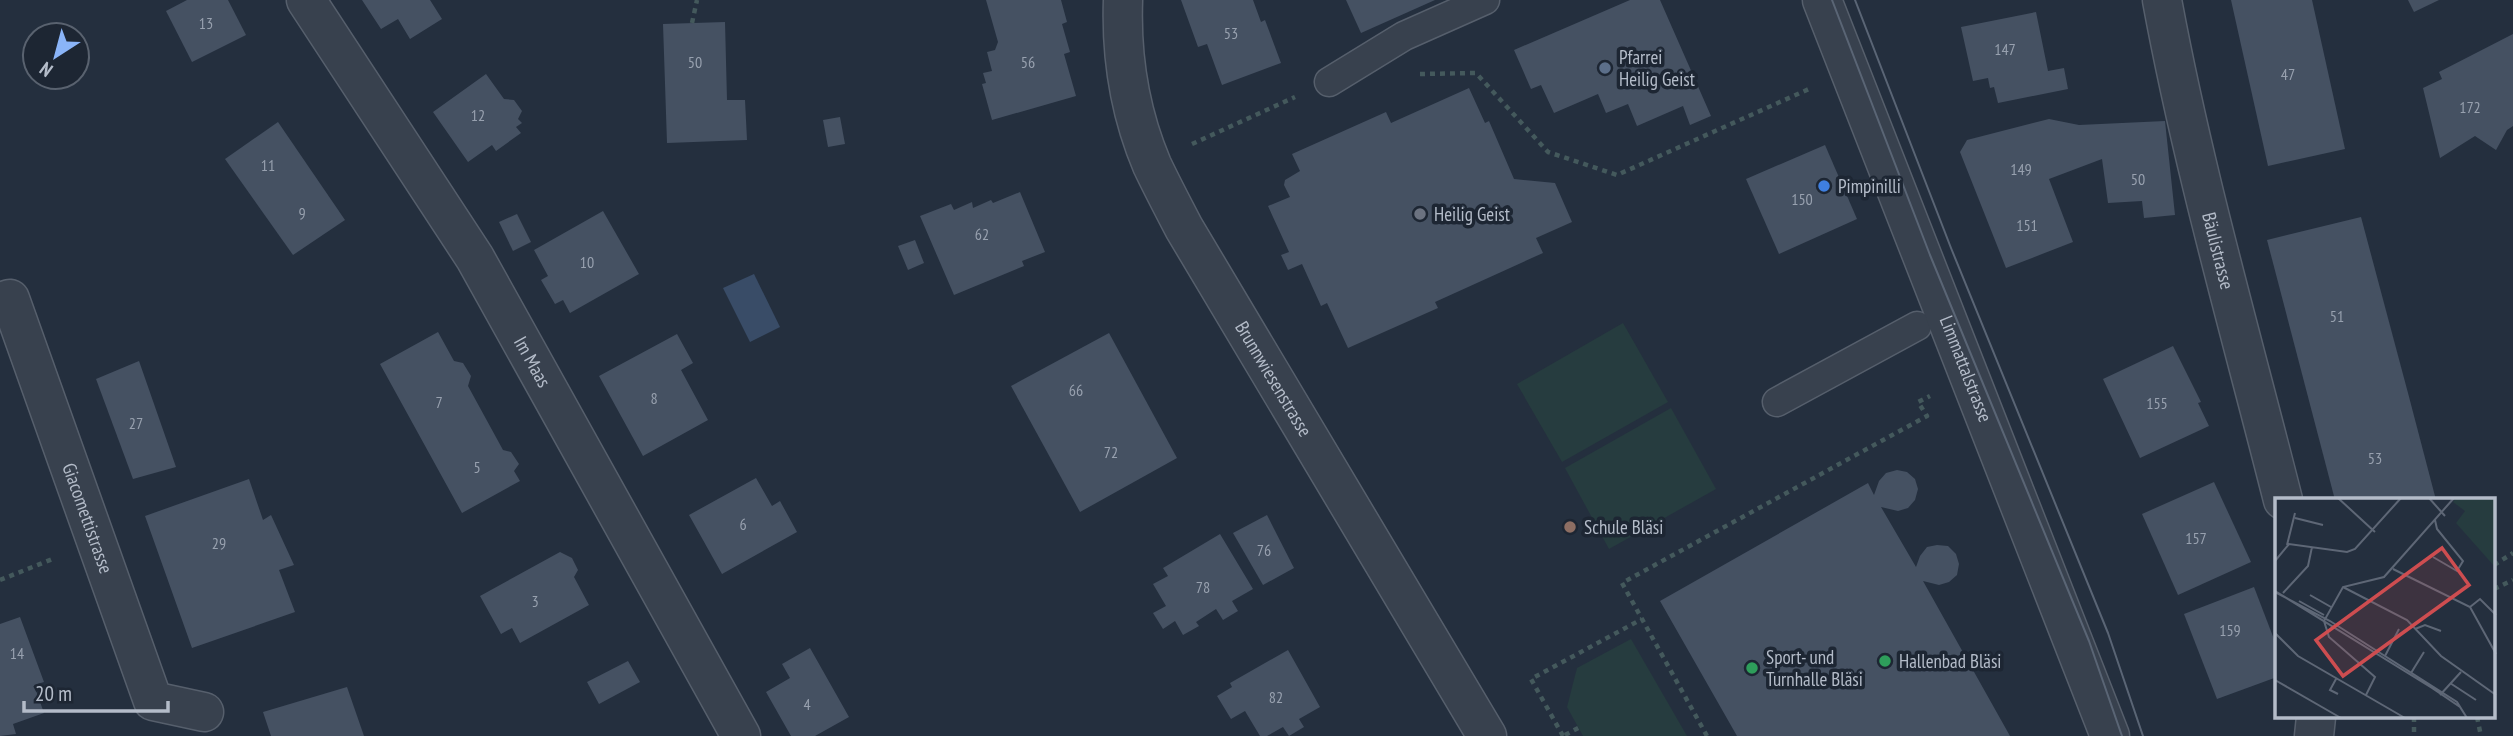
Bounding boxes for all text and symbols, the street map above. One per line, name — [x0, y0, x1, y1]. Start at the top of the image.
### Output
house number: 13 — [199, 13, 213, 33]
north arrow — [21, 21, 91, 91]
house number: 53 — [1224, 23, 1238, 43]
house number: 147 — [1994, 39, 2016, 59]
place label: Pfarrei Heilig Geist — [1619, 45, 1696, 91]
house number: 50 — [688, 52, 702, 72]
house number: 56 — [1021, 52, 1035, 72]
text: N — [35, 57, 57, 82]
marker: Pfarrei Heilig Geist — [1597, 60, 1613, 76]
house number: 47 — [2281, 64, 2295, 84]
house number: 172 — [2459, 97, 2481, 117]
house number: 12 — [471, 105, 485, 125]
house number: 11 — [261, 155, 275, 175]
house number: 149 — [2010, 159, 2032, 179]
house number: 50 — [2131, 169, 2145, 189]
place label: Pimpinilli — [1838, 174, 1901, 198]
marker: Pimpinilli — [1816, 178, 1832, 194]
house number: 150 — [1791, 189, 1813, 209]
place label: Heilig Geist — [1434, 202, 1511, 226]
house number: 9 — [298, 203, 306, 223]
marker: Heilig Geist — [1412, 206, 1428, 222]
street label: Bäulistrasse — [2197, 210, 2240, 292]
house number: 151 — [2016, 215, 2038, 235]
house number: 62 — [975, 224, 989, 244]
house number: 10 — [580, 252, 594, 272]
house number: 51 — [2330, 306, 2344, 326]
street label: Limmattalstrasse — [1935, 312, 1998, 425]
street label: Brunnwiesenstrasse — [1230, 317, 1318, 441]
street label: Im Maas — [509, 332, 556, 391]
house number: 66 — [1069, 380, 1083, 400]
house number: 8 — [650, 388, 658, 408]
house number: 7 — [435, 392, 443, 412]
house number: 155 — [2146, 393, 2168, 413]
house number: 27 — [129, 413, 143, 433]
house number: 72 — [1104, 442, 1118, 462]
house number: 53 — [2368, 448, 2382, 468]
house number: 5 — [473, 457, 481, 477]
street label: Giacomettistrasse — [57, 460, 119, 577]
inset map — [2275, 498, 2496, 718]
house number: 6 — [739, 514, 747, 534]
place label: Schule Bläsi — [1584, 515, 1663, 539]
marker: Schule Bläsi — [1562, 519, 1578, 535]
house number: 157 — [2185, 528, 2207, 548]
house number: 29 — [212, 533, 226, 553]
house number: 76 — [1257, 540, 1271, 560]
house number: 78 — [1196, 577, 1210, 597]
house number: 3 — [531, 591, 539, 611]
house number: 159 — [2219, 620, 2241, 640]
house number: 14 — [10, 643, 24, 663]
place label: Sport- und Turnhalle Bläsi — [1766, 645, 1863, 691]
place label: Hallenbad Bläsi — [1899, 649, 2001, 673]
marker: Hallenbad Bläsi — [1877, 653, 1893, 669]
marker: Sport- und Turnhalle Bläsi — [1744, 660, 1760, 676]
scale bar — [24, 670, 168, 714]
text: 20 m — [35, 680, 72, 707]
house number: 82 — [1269, 687, 1283, 707]
house number: 4 — [803, 694, 811, 714]

